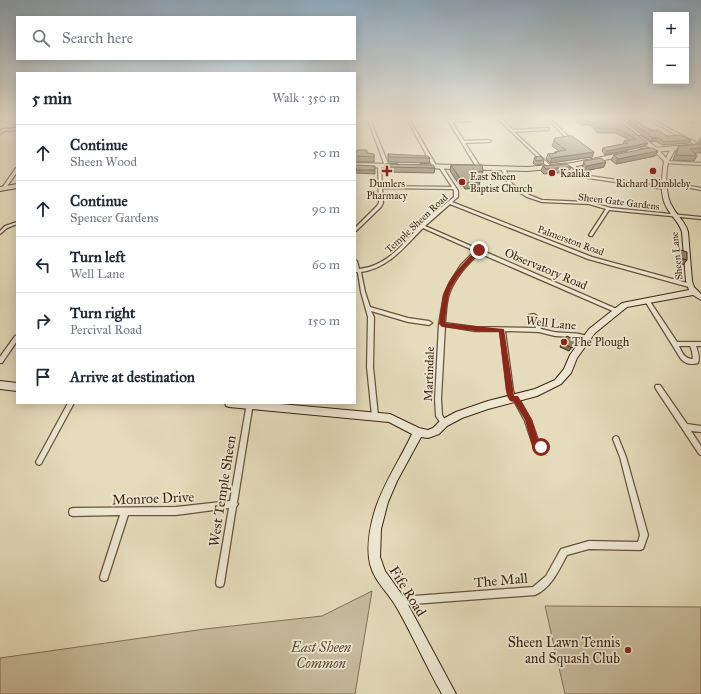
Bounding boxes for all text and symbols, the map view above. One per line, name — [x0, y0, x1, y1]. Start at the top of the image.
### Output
map controls — [653, 12, 689, 84]
button: + — [653, 12, 689, 48]
search box — [16, 16, 356, 60]
icon: search — [30, 27, 52, 49]
text: Search here — [62, 29, 133, 47]
button: − — [653, 48, 689, 84]
text: 5 min — [32, 88, 72, 109]
text: Walk · 350 m — [272, 90, 340, 106]
text: Continue — [70, 136, 128, 154]
icon: ahead — [32, 142, 54, 164]
text: 50 m — [313, 145, 340, 161]
text: Sheen Wood — [70, 154, 137, 170]
marker: Dumlers Pharmacy — [382, 166, 392, 176]
marker: Richard Dimbleby — [648, 166, 658, 176]
marker: Kaalika — [547, 168, 557, 178]
place label: Kaalika — [560, 168, 591, 180]
place label: East Sheen Baptist Church — [470, 171, 533, 195]
marker: East Sheen Baptist Church — [457, 177, 467, 187]
place label: Dumlers Pharmacy — [367, 178, 408, 202]
place label: Richard Dimbleby — [616, 178, 691, 190]
street label: Sheen Gate Gardens — [577, 191, 661, 213]
text: Continue — [70, 192, 128, 210]
street label: Temple Sheen Road — [383, 192, 450, 256]
icon: ahead — [32, 198, 54, 220]
text: 90 m — [312, 201, 340, 217]
text: Spencer Gardens — [70, 210, 159, 226]
street label: Palmerston Road — [536, 223, 606, 259]
street label: Sheen Lane — [668, 231, 685, 281]
route end — [470, 241, 488, 259]
street label: Observatory Road — [503, 245, 589, 293]
text: Turn left — [70, 248, 126, 266]
icon: left — [32, 254, 54, 276]
text: 60 m — [312, 257, 340, 273]
text: Well Lane — [70, 266, 125, 282]
text: Turn right — [70, 304, 135, 322]
icon: right — [32, 310, 54, 332]
text: 150 m — [308, 313, 340, 329]
street label: Well Lane — [525, 313, 577, 333]
text: Percival Road — [70, 322, 142, 338]
place label: The Plough — [572, 335, 630, 350]
marker: The Plough — [559, 337, 569, 347]
street label: Martindale — [421, 346, 437, 402]
icon: arrive — [32, 366, 54, 388]
text: Arrive at destination — [70, 368, 195, 386]
street label: West Temple Sheen — [205, 434, 240, 548]
route start — [532, 438, 550, 456]
street label: Monroe Drive — [111, 489, 195, 508]
street label: Fife Road — [385, 563, 430, 620]
street label: The Mall — [473, 570, 529, 591]
place label: Sheen Lawn Tennis and Squash Club — [508, 634, 620, 668]
park label: East Sheen Common — [290, 639, 352, 672]
marker: Sheen Lawn Tennis and Squash Club — [623, 645, 633, 655]

